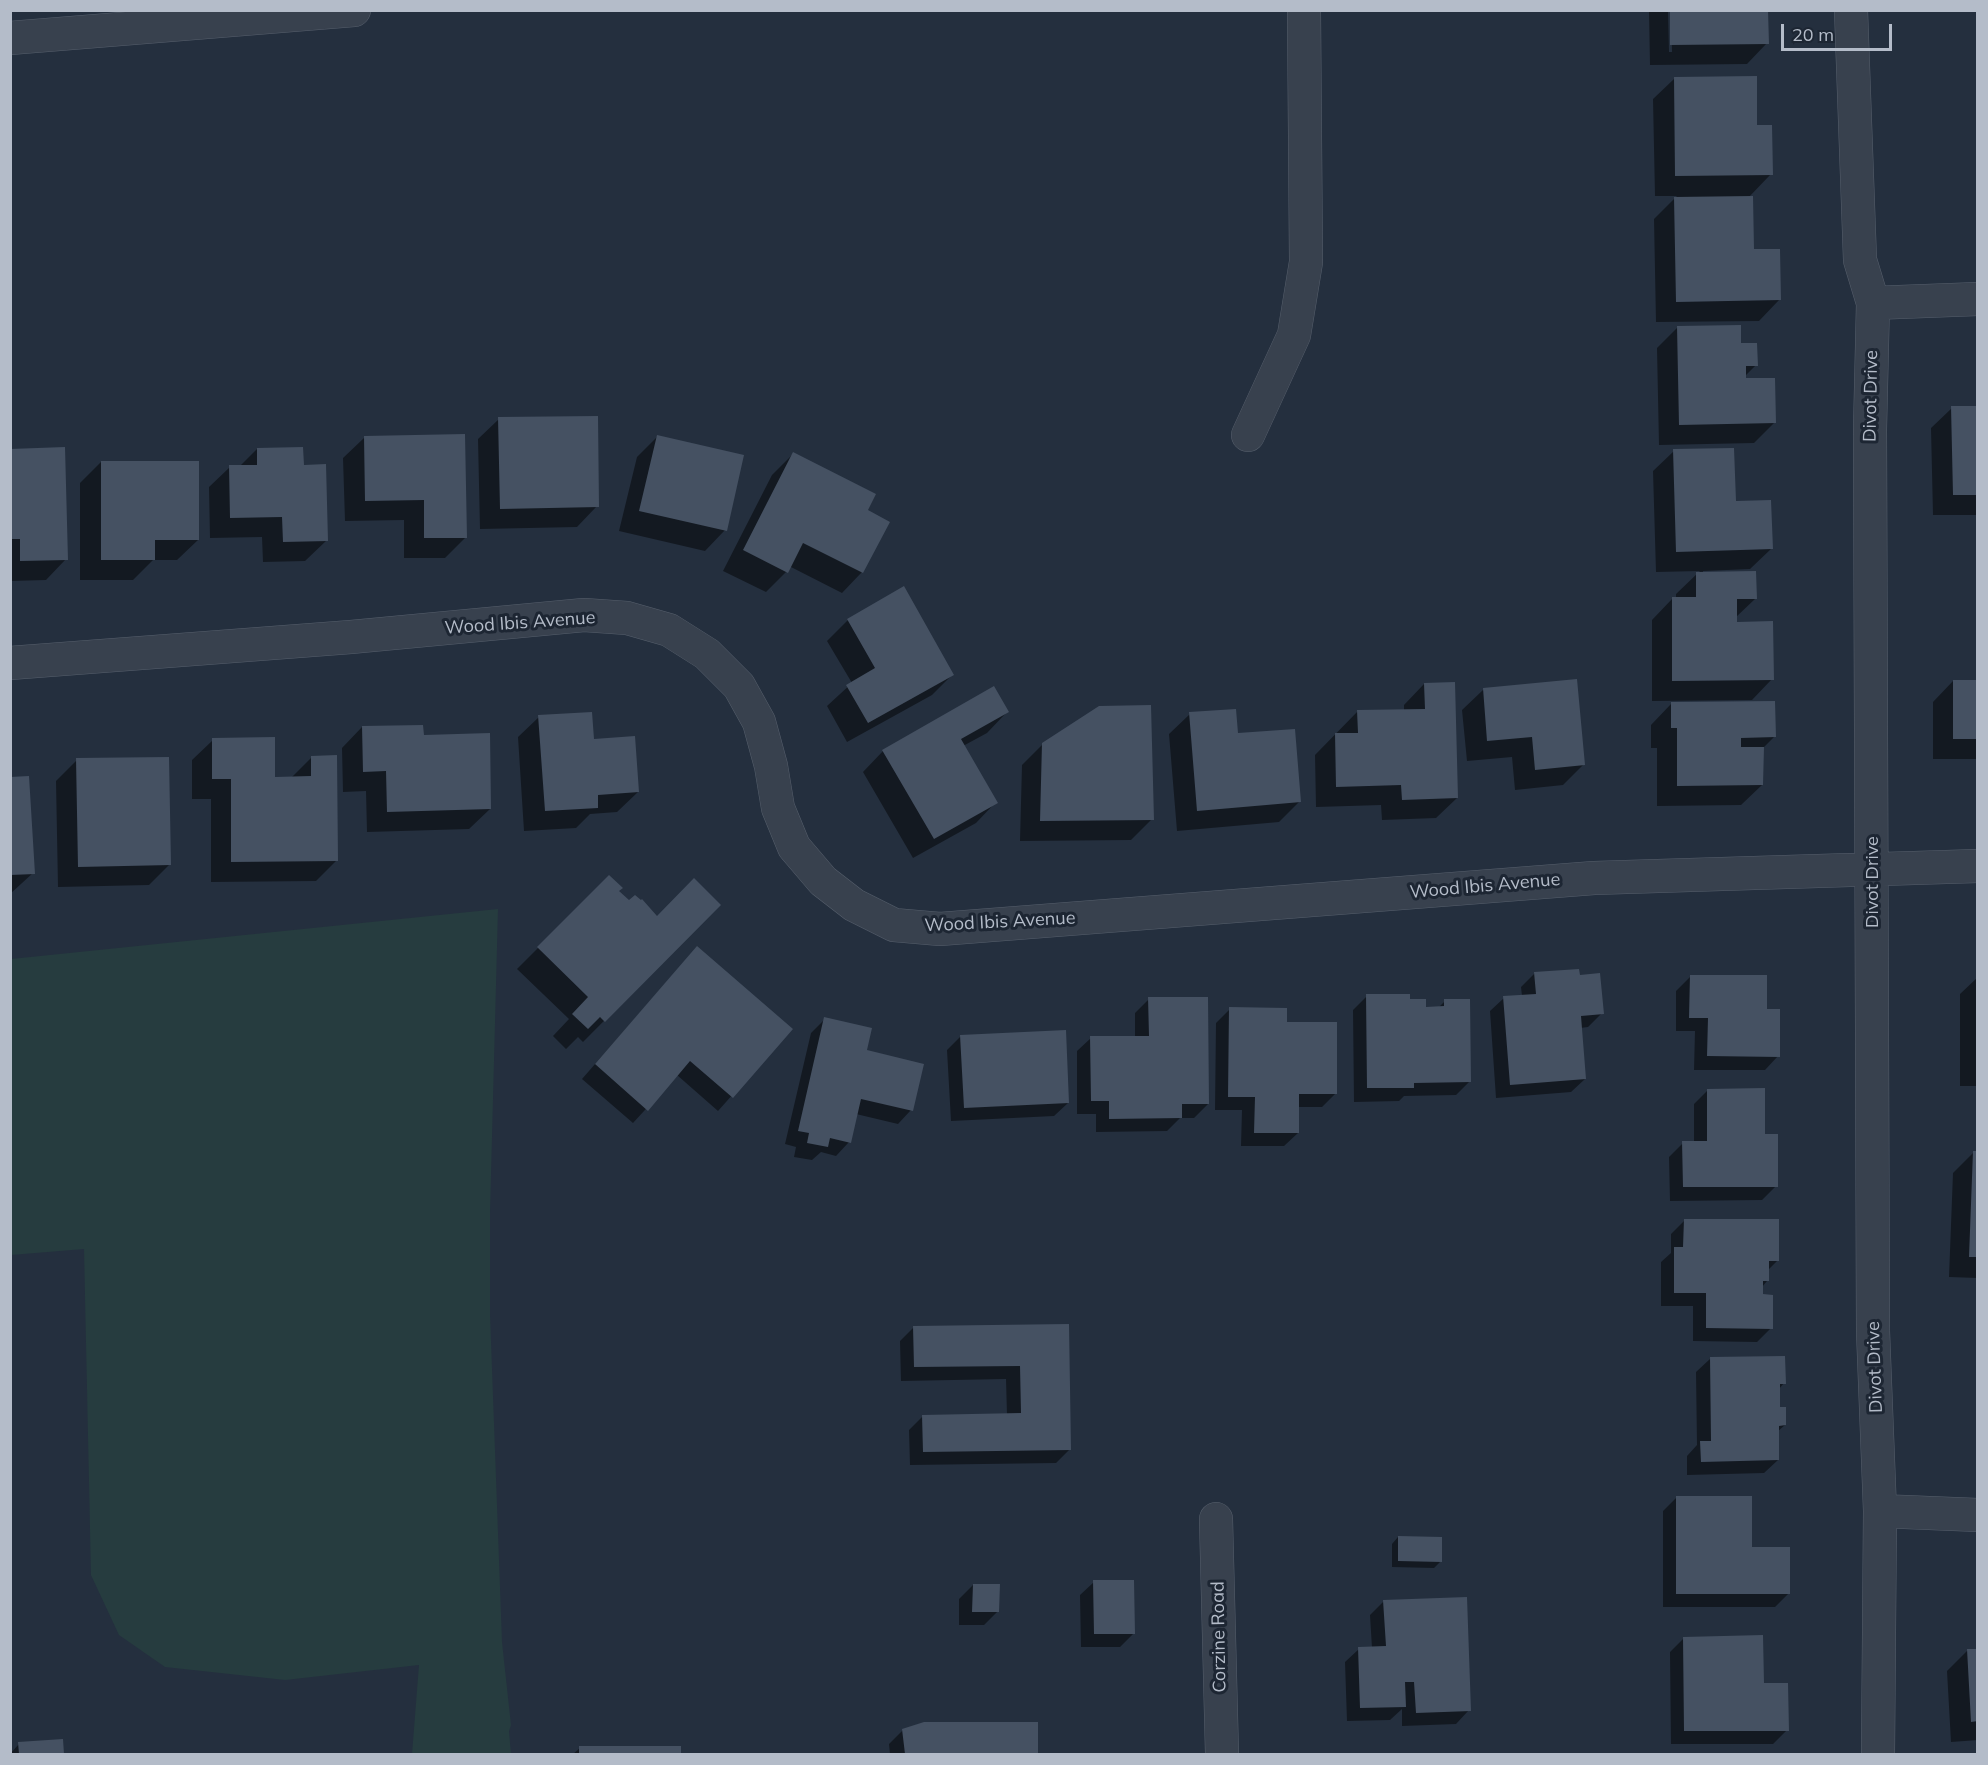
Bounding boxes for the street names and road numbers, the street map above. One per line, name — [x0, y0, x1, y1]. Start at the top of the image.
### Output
street label: Divot Drive — [1859, 350, 1883, 442]
street label: Wood Ibis Avenue — [444, 607, 596, 639]
street label: Divot Drive — [1862, 836, 1884, 928]
street label: Wood Ibis Avenue — [1409, 869, 1561, 903]
street label: Wood Ibis Avenue — [924, 907, 1076, 937]
street label: Divot Drive — [1863, 1321, 1887, 1413]
street label: Corzine Road — [1207, 1581, 1231, 1693]

